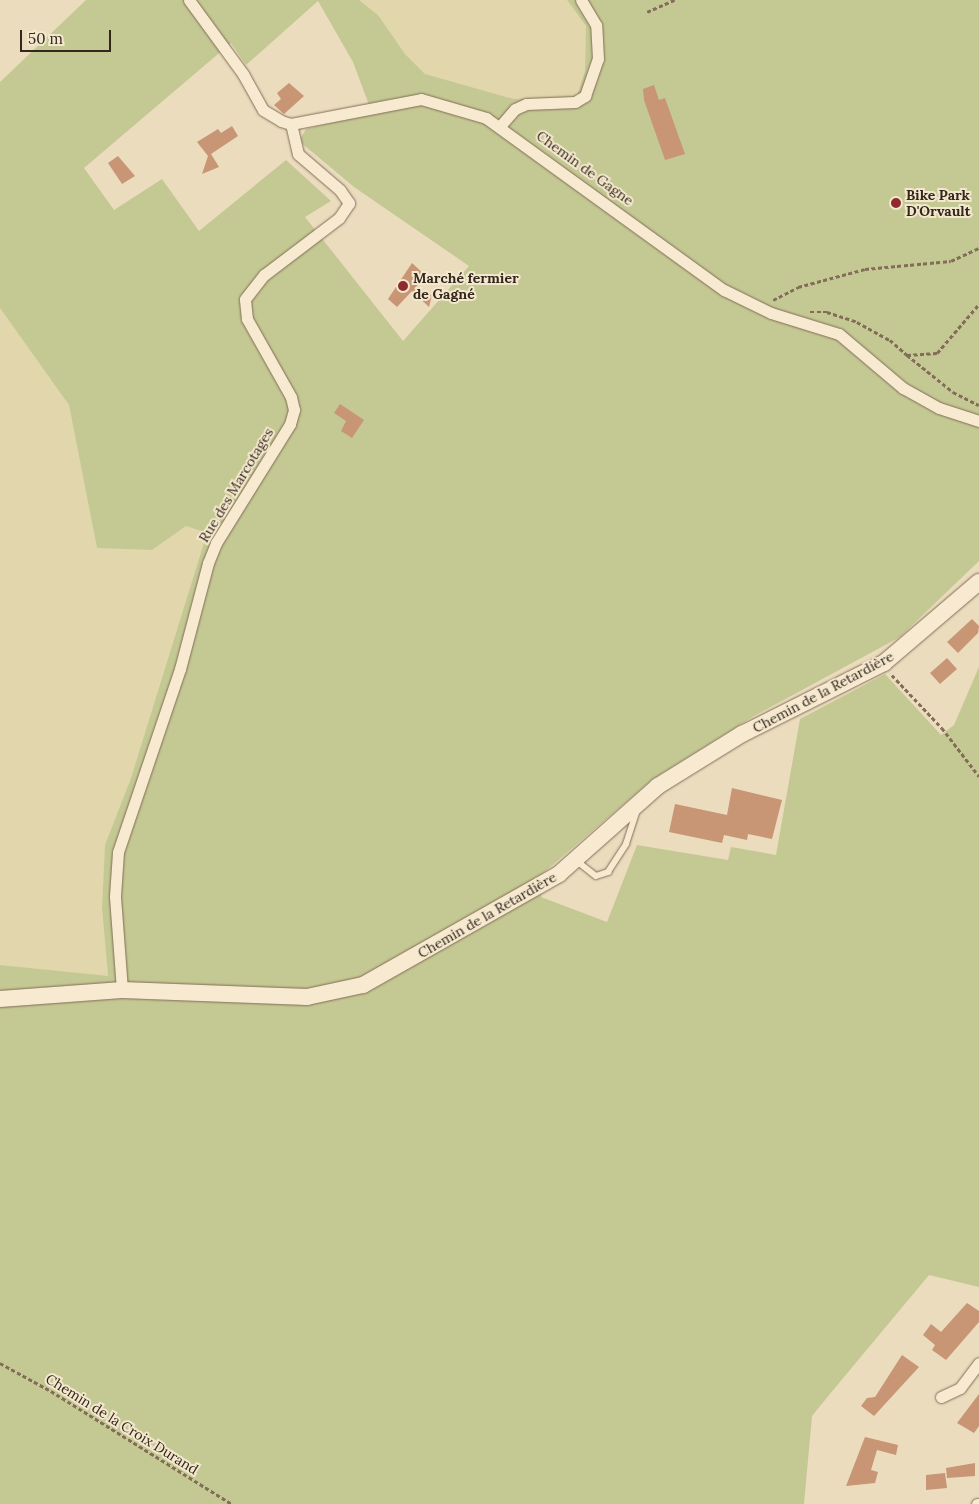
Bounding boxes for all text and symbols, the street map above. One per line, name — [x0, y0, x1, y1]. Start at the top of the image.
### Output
scale bar — [22, 20, 114, 52]
text: 50 m — [28, 29, 63, 48]
street label: Chemin de Gagne — [533, 127, 637, 209]
place label: Bike Park D'Orvault — [906, 187, 970, 220]
marker: Bike Park D'Orvault — [890, 197, 902, 209]
place label: Marché fermier de Gagné — [413, 270, 519, 302]
marker: Marché fermier de Gagné — [397, 280, 409, 292]
street label: Rue des Marcotages — [195, 425, 277, 545]
street label: Chemin de la Retardière — [750, 648, 896, 736]
street label: Chemin de la Retardière — [415, 868, 559, 962]
street label: Chemin de la Croix Durand — [43, 1370, 201, 1478]

